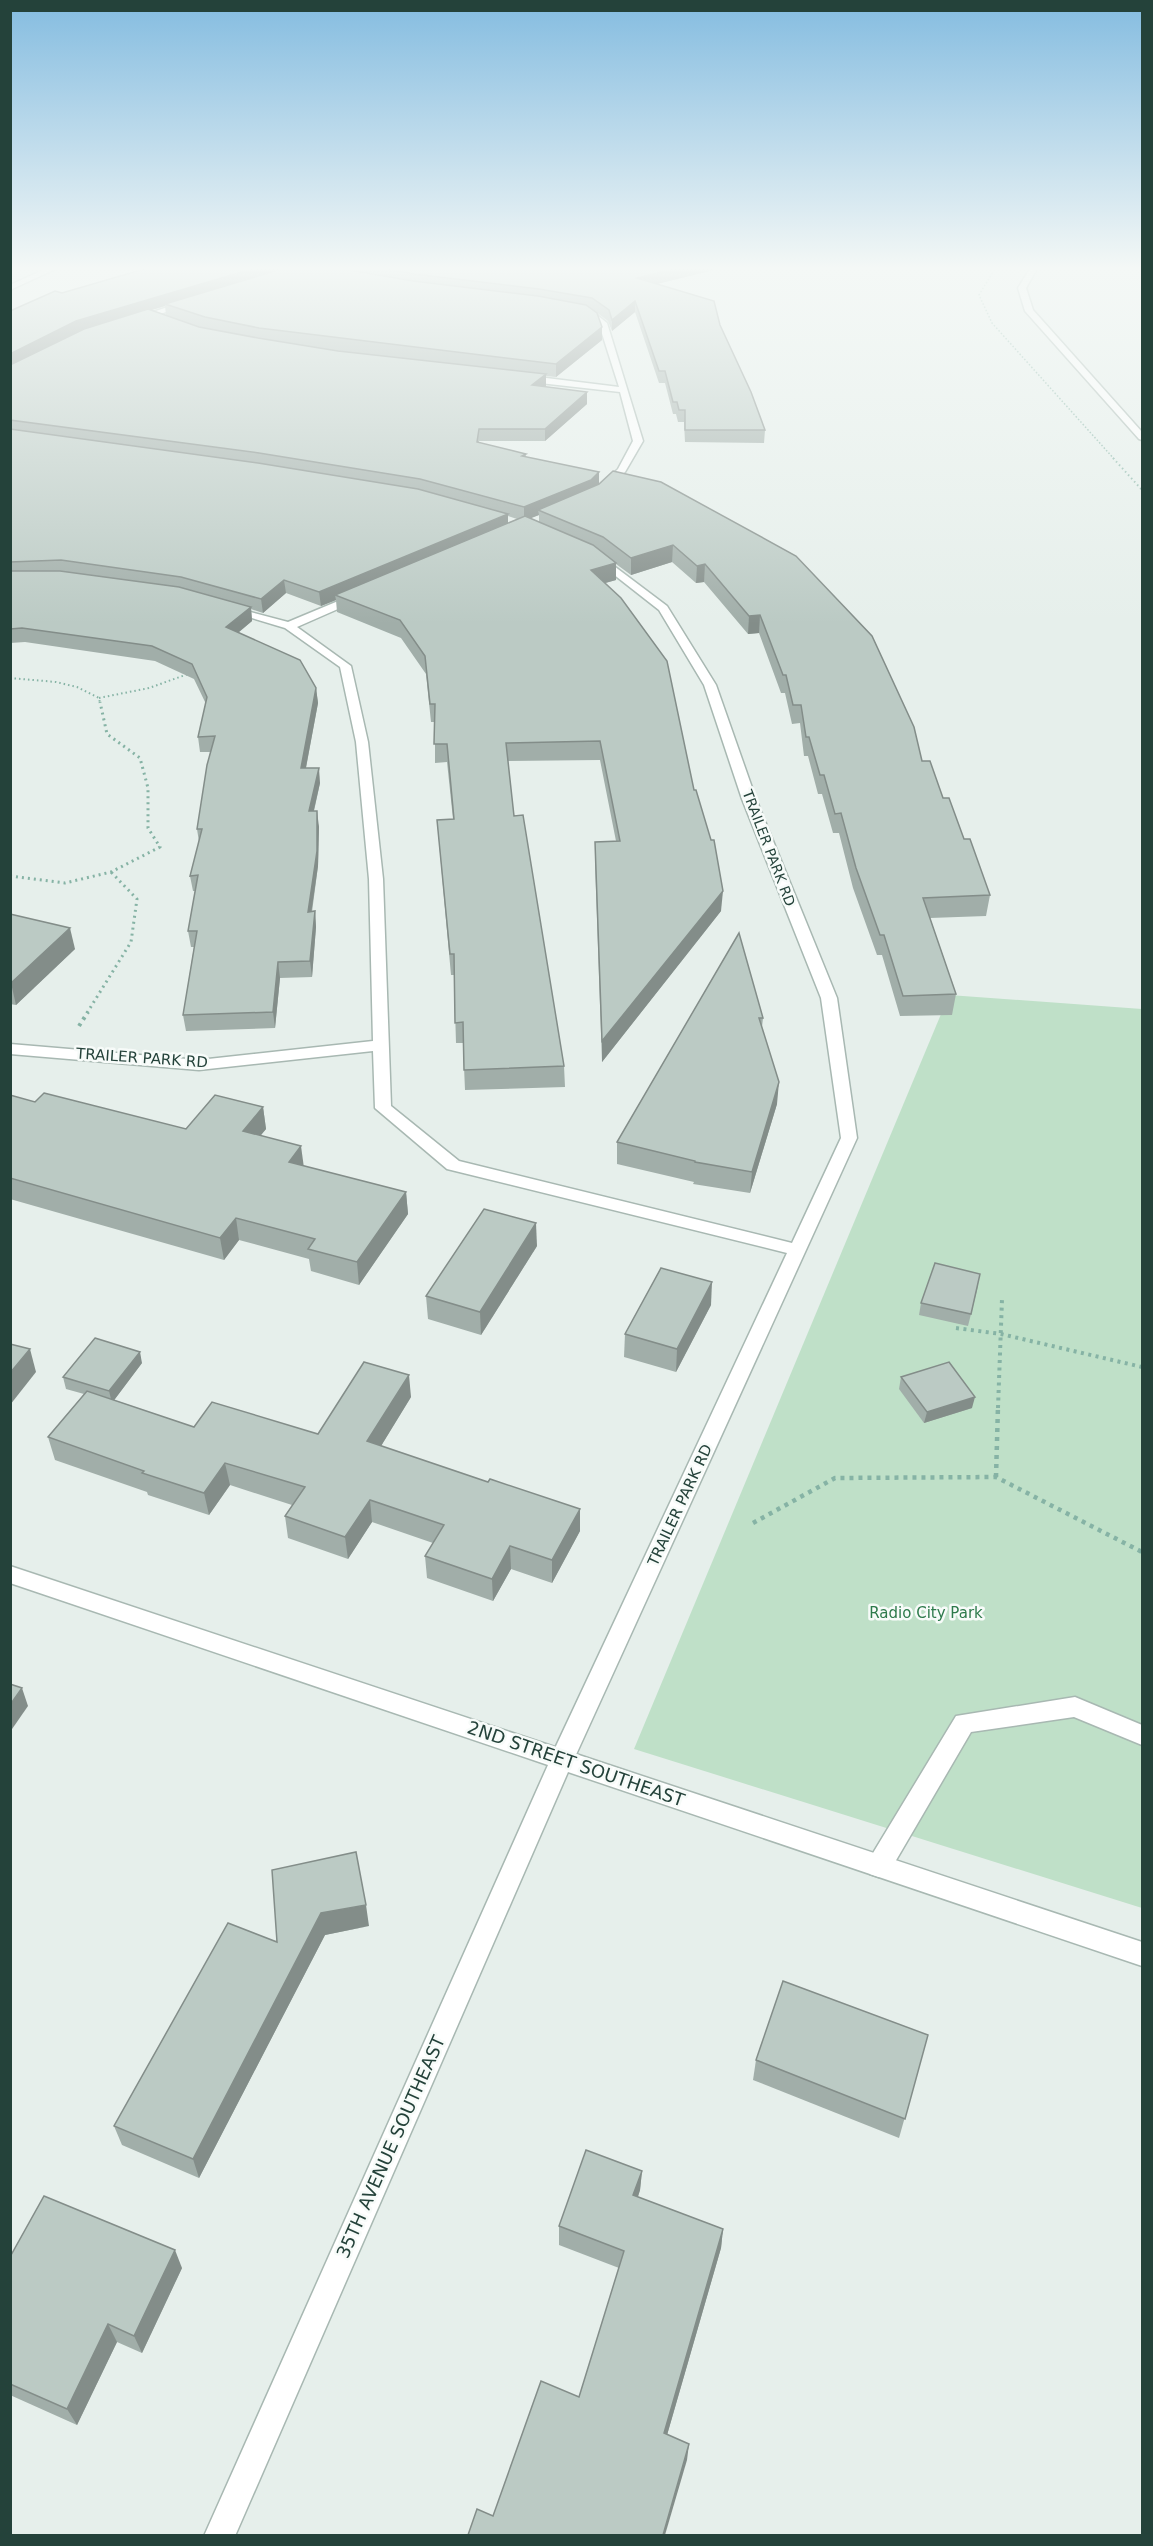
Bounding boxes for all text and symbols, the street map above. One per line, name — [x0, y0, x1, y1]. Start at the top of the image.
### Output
street label: TRAILER PARK RD — [739, 787, 799, 908]
street label: TRAILER PARK RD — [75, 1044, 208, 1072]
street label: TRAILER PARK RD — [644, 1441, 716, 1570]
park label: Radio City Park — [869, 1604, 983, 1622]
street label: 2ND STREET SOUTHEAST — [465, 1716, 688, 1811]
street label: 35TH AVENUE SOUTHEAST — [332, 2031, 450, 2261]

